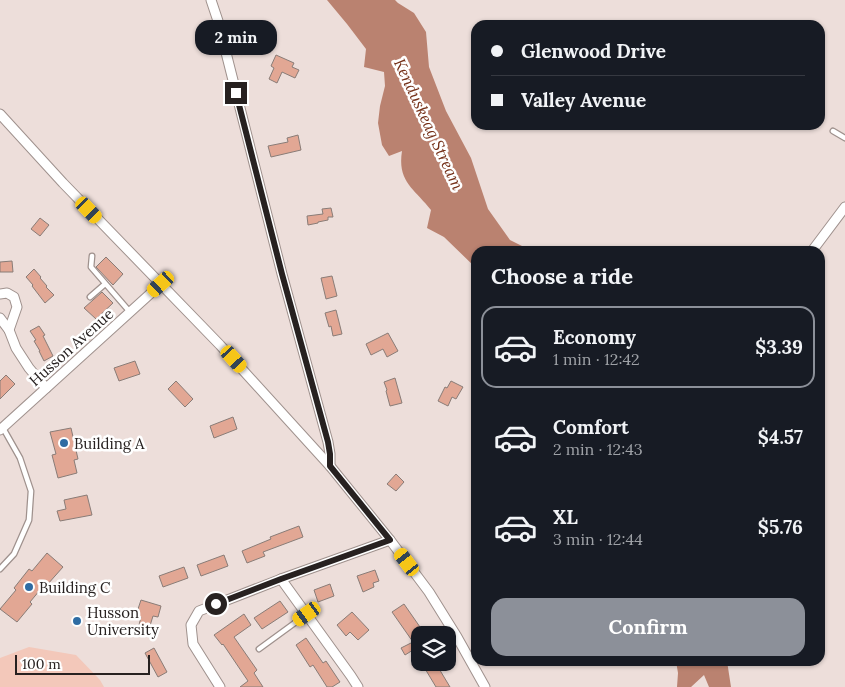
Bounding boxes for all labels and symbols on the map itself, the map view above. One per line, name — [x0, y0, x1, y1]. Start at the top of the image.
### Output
callout: 2 min — [195, 21, 277, 56]
water label: Kenduskeag Stream — [390, 55, 468, 193]
route end — [225, 82, 247, 104]
car — [73, 194, 104, 226]
car — [144, 268, 177, 300]
street label: Husson Avenue — [25, 304, 117, 390]
car — [218, 343, 249, 375]
place label: Building A — [74, 434, 145, 453]
marker: Building A — [58, 437, 70, 449]
car — [391, 546, 422, 578]
place label: Building C — [39, 578, 111, 597]
marker: Building C — [23, 581, 35, 593]
route start — [205, 593, 227, 615]
car — [290, 599, 323, 629]
place label: Husson University — [87, 603, 159, 639]
marker: Husson University — [71, 615, 83, 627]
scale bar — [15, 652, 150, 675]

